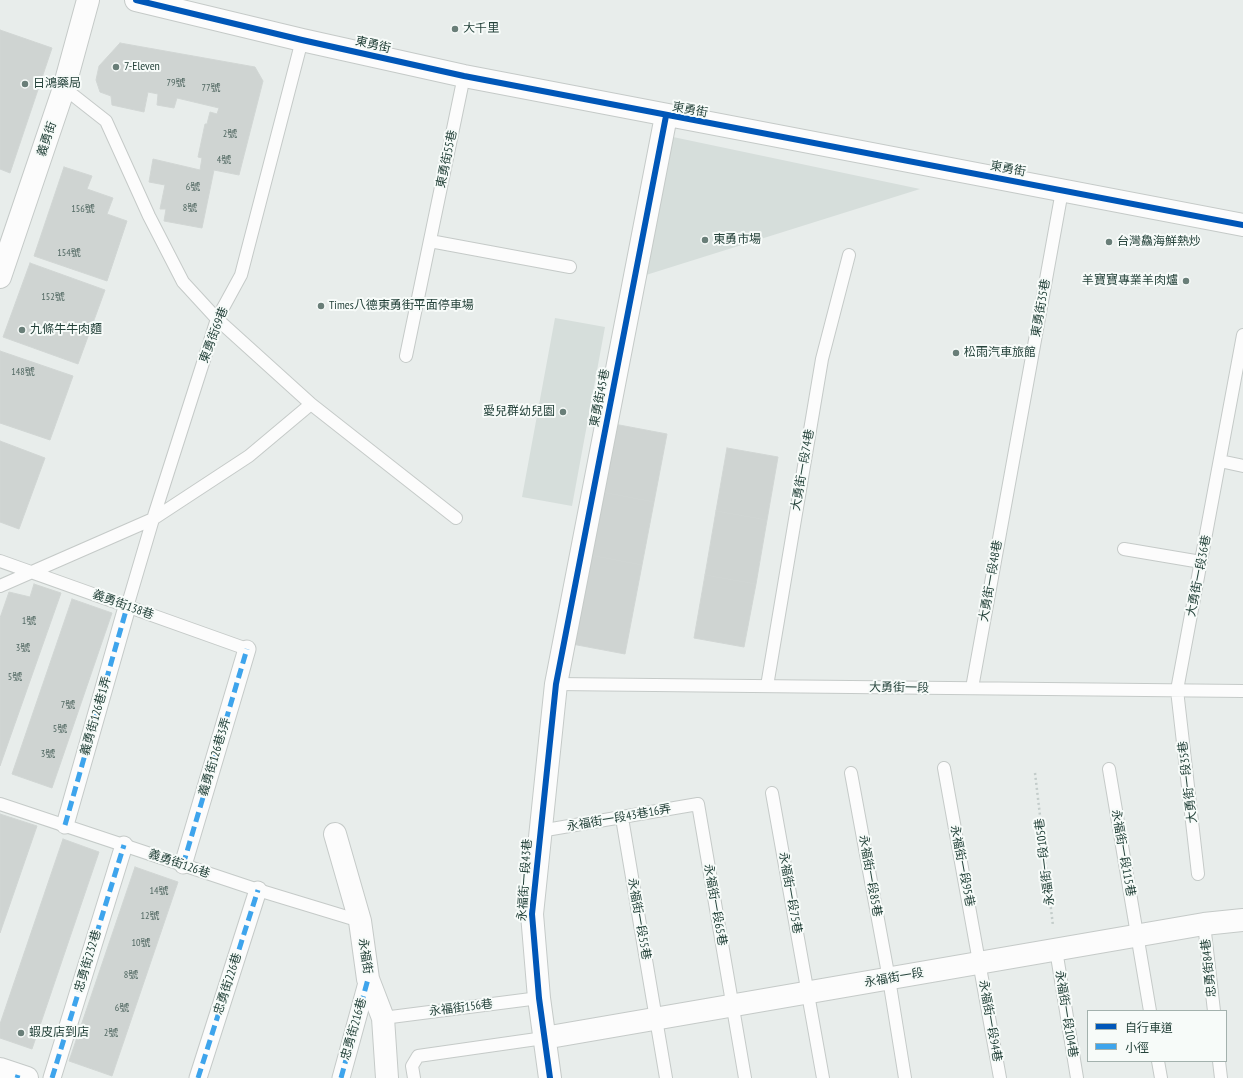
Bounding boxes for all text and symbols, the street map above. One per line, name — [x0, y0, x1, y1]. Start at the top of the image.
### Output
place label: 大千里 — [463, 22, 499, 36]
marker: 大千里 — [450, 24, 460, 34]
street label: 東勇街 — [354, 34, 392, 56]
place label: 7-Eleven — [124, 60, 160, 74]
marker: 7-Eleven — [111, 62, 121, 72]
place label: 日鴻藥局 — [33, 77, 81, 91]
house number: 79號 — [167, 77, 185, 89]
marker: 日鴻藥局 — [20, 79, 30, 89]
house number: 77號 — [202, 82, 220, 94]
street label: 東勇街 — [671, 99, 709, 121]
street label: 義勇街 — [34, 120, 60, 158]
house number: 2號 — [223, 128, 237, 140]
street label: 東勇街55巷 — [434, 129, 460, 189]
house number: 4號 — [217, 154, 231, 166]
street label: 東勇街 — [989, 158, 1027, 180]
house number: 6號 — [186, 181, 200, 193]
house number: 8號 — [183, 202, 197, 214]
house number: 156號 — [71, 203, 95, 215]
place label: 東勇市場 — [713, 233, 761, 247]
marker: 東勇市場 — [700, 235, 710, 245]
place label: 台灣鱻海鮮熱炒 — [1117, 235, 1201, 249]
marker: 台灣鱻海鮮熱炒 — [1104, 237, 1114, 247]
house number: 154號 — [57, 247, 81, 259]
place label: 羊寶寶專業羊肉爐 — [1082, 274, 1178, 288]
marker: 羊寶寶專業羊肉爐 — [1181, 276, 1191, 286]
street label: 東勇街35巷 — [1029, 278, 1053, 338]
house number: 152號 — [41, 291, 65, 303]
place label: Times八德東勇街平面停車場 — [329, 299, 474, 313]
marker: Times八德東勇街平面停車場 — [316, 301, 326, 311]
street label: 東勇街69巷 — [197, 305, 231, 365]
place label: 九條牛牛肉麵 — [30, 323, 102, 337]
marker: 九條牛牛肉麵 — [17, 325, 27, 335]
place label: 松雨汽車旅館 — [964, 346, 1036, 360]
marker: 松雨汽車旅館 — [951, 348, 961, 358]
house number: 148號 — [11, 366, 35, 378]
street label: 東勇街45巷 — [587, 368, 613, 428]
place label: 愛兒群幼兒園 — [483, 405, 555, 419]
marker: 愛兒群幼兒園 — [558, 407, 568, 417]
street label: 大勇街一段74巷 — [789, 428, 817, 512]
street label: 大勇街一段36巷 — [1184, 534, 1214, 618]
street label: 大勇街一段48巷 — [977, 539, 1005, 623]
street label: 義勇街138巷 — [90, 587, 156, 623]
house number: 1號 — [22, 615, 36, 627]
house number: 3號 — [16, 642, 30, 654]
house number: 5號 — [8, 671, 22, 683]
street label: 義勇街126巷1弄 — [78, 675, 114, 757]
street label: 大勇街一段 — [869, 680, 929, 696]
house number: 7號 — [61, 699, 75, 711]
street label: 義勇街126巷3弄 — [196, 716, 234, 798]
house number: 5號 — [53, 723, 67, 735]
street label: 大勇街一段35巷 — [1176, 740, 1200, 824]
house number: 3號 — [41, 748, 55, 760]
street label: 永福街一段43巷16弄 — [566, 802, 672, 834]
street label: 永福街一段115巷 — [1108, 808, 1138, 898]
street label: 永福街一段105巷 — [1032, 817, 1058, 907]
street label: 永福街一段95巷 — [947, 824, 977, 908]
street label: 永福街一段85巷 — [856, 834, 884, 918]
street label: 永福街一段43巷 — [515, 838, 535, 922]
street label: 義勇街126巷 — [146, 847, 212, 881]
street label: 永福街一段75巷 — [776, 851, 804, 935]
street label: 永福街一段65巷 — [701, 863, 729, 947]
street label: 永福街一段55巷 — [625, 877, 653, 961]
house number: 14號 — [150, 885, 168, 897]
house number: 12號 — [141, 910, 159, 922]
street label: 忠勇街232巷 — [72, 928, 104, 994]
house number: 10號 — [132, 937, 150, 949]
street label: 永福街 — [355, 937, 375, 975]
street label: 忠勇街84巷 — [1199, 938, 1219, 998]
street label: 忠勇街226巷 — [211, 951, 245, 1017]
street label: 永福街一段 — [863, 966, 925, 990]
house number: 8號 — [124, 969, 138, 981]
street label: 永福街一段104巷 — [1052, 969, 1080, 1059]
street label: 永福街一段94巷 — [976, 979, 1004, 1063]
street label: 忠勇街216巷 — [338, 996, 370, 1062]
street label: 永福街156巷 — [428, 997, 494, 1019]
house number: 6號 — [115, 1002, 129, 1014]
legend — [1087, 1010, 1227, 1062]
text: 自行車道 — [1125, 1020, 1173, 1035]
place label: 蝦皮店到店 — [29, 1026, 89, 1040]
house number: 2號 — [104, 1027, 118, 1039]
marker: 蝦皮店到店 — [16, 1028, 26, 1038]
text: 小徑 — [1125, 1040, 1149, 1055]

